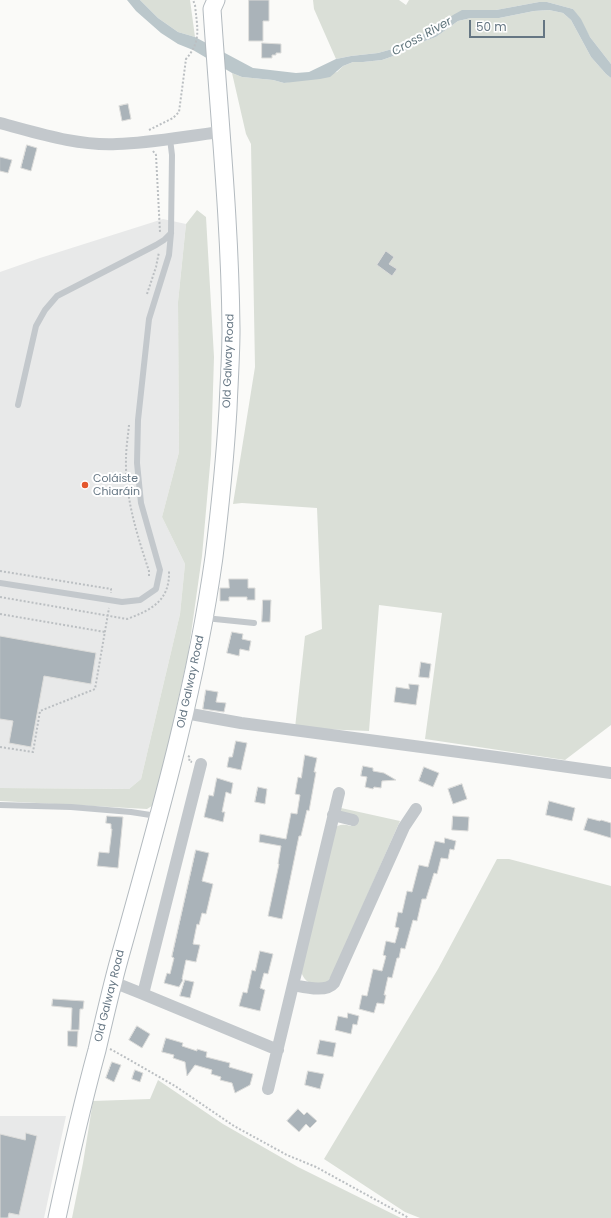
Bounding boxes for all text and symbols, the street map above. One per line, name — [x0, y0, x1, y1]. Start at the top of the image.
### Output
scale bar — [471, 12, 547, 38]
water label: Cross River — [389, 15, 455, 59]
text: 50 m — [476, 18, 507, 35]
street label: Old Galway Road — [221, 313, 237, 409]
place label: Coláiste Chiaráin — [93, 472, 140, 498]
marker: Coláiste Chiaráin — [80, 480, 90, 490]
street label: Old Galway Road — [175, 634, 207, 730]
street label: Old Galway Road — [92, 949, 128, 1043]

